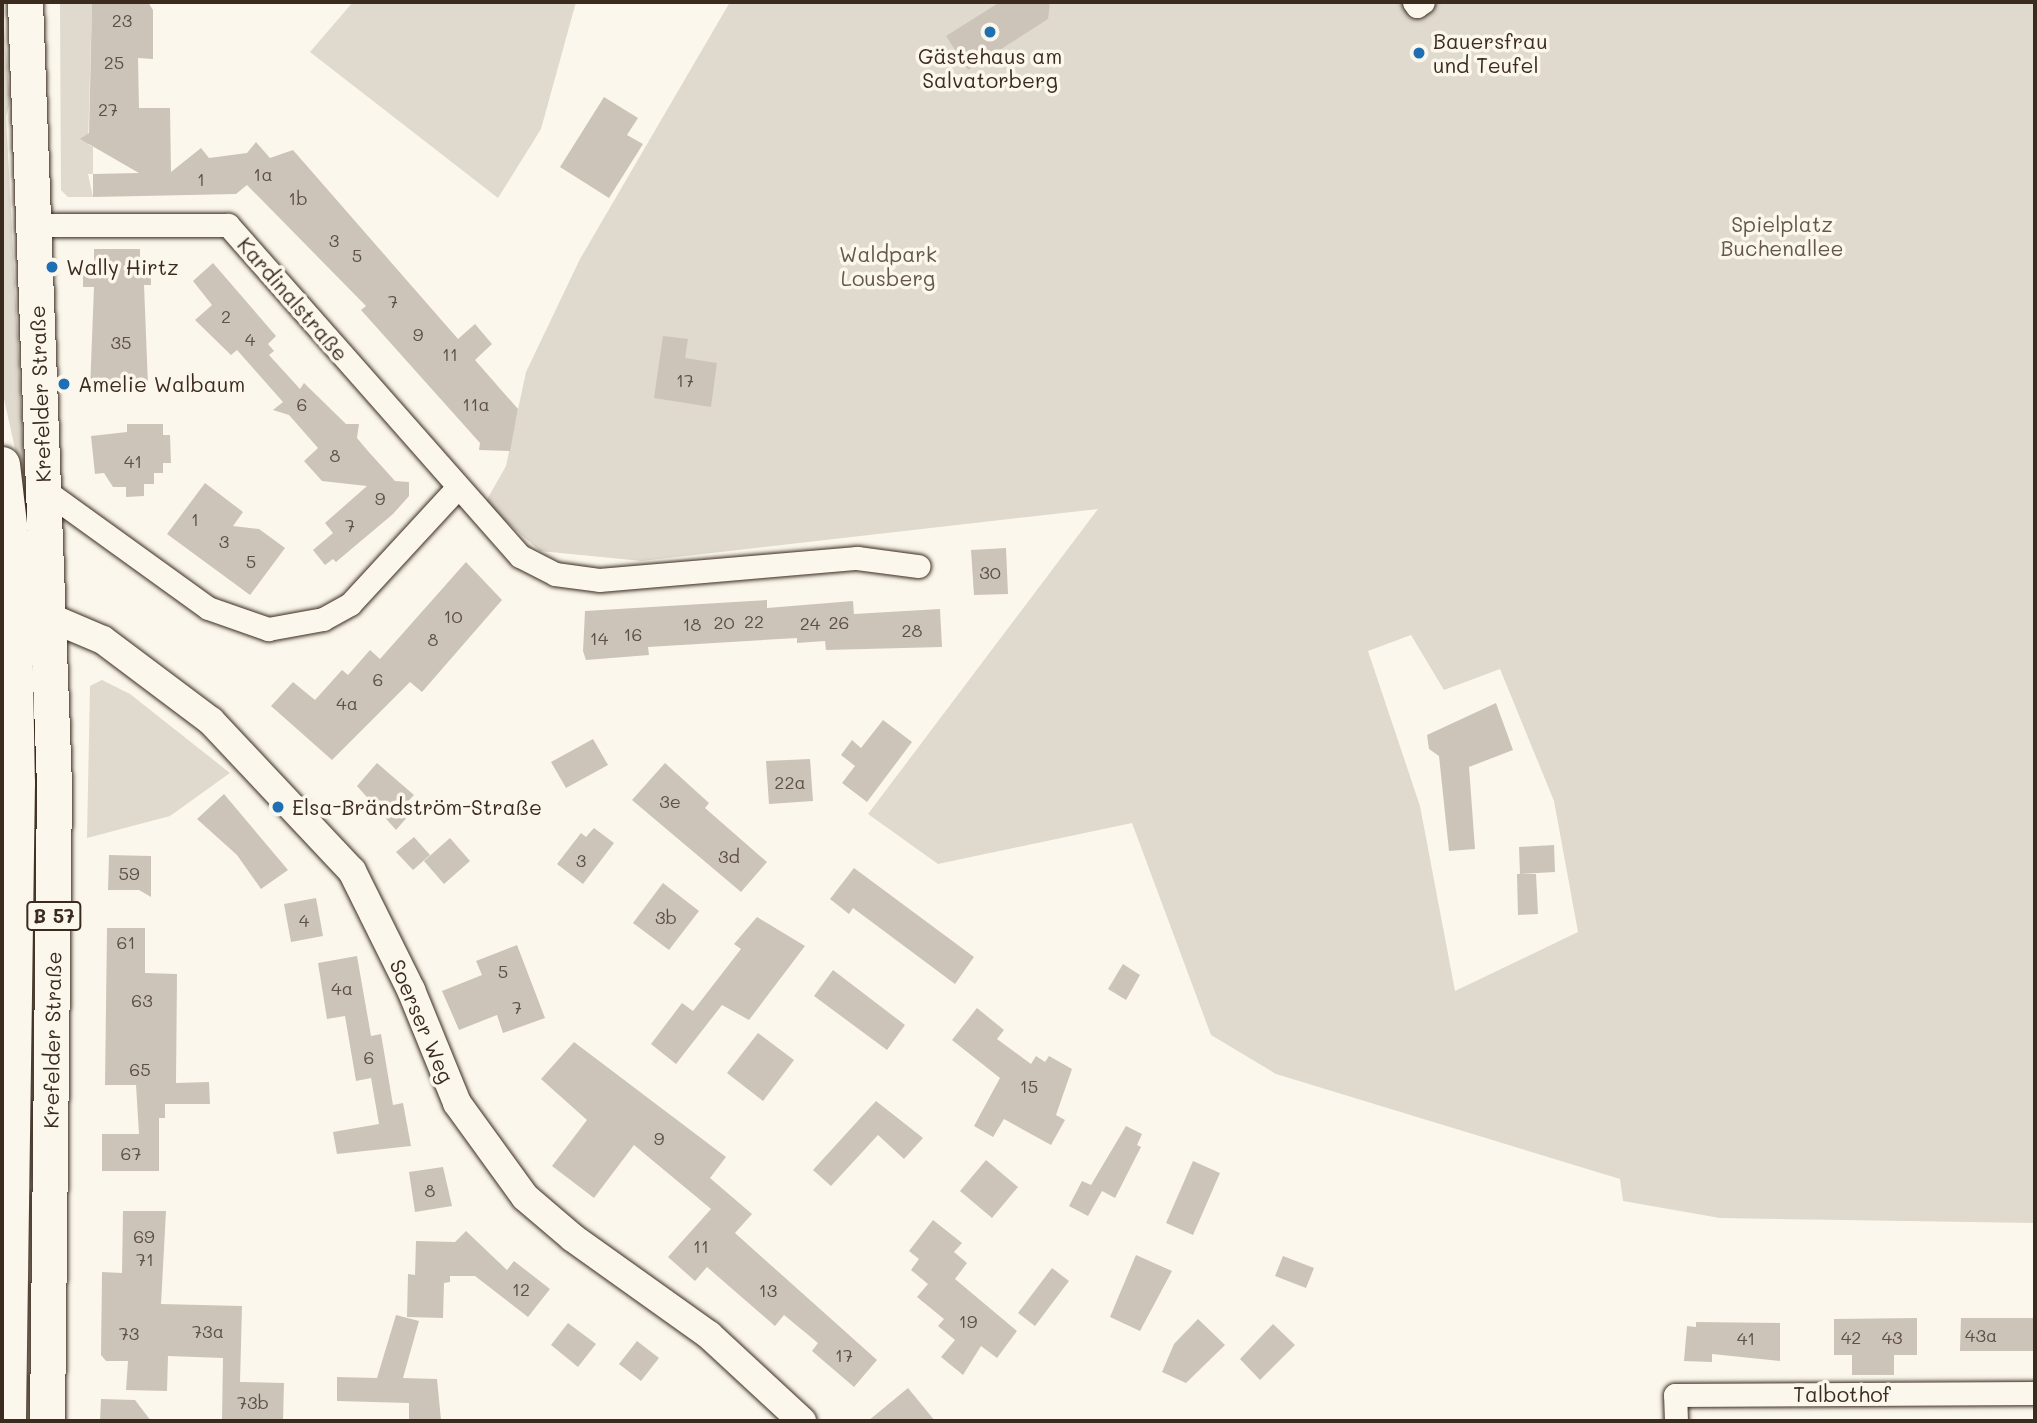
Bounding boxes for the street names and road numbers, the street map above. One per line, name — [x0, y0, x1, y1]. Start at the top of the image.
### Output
street label: Kardinalstraße — [232, 232, 354, 366]
street label: Krefelder Straße — [24, 305, 56, 483]
road number: B 57 — [26, 900, 82, 932]
street label: Krefelder Straße — [38, 951, 66, 1129]
street label: Soerser Weg — [385, 955, 459, 1087]
street label: Talbothof — [1793, 1381, 1891, 1407]

